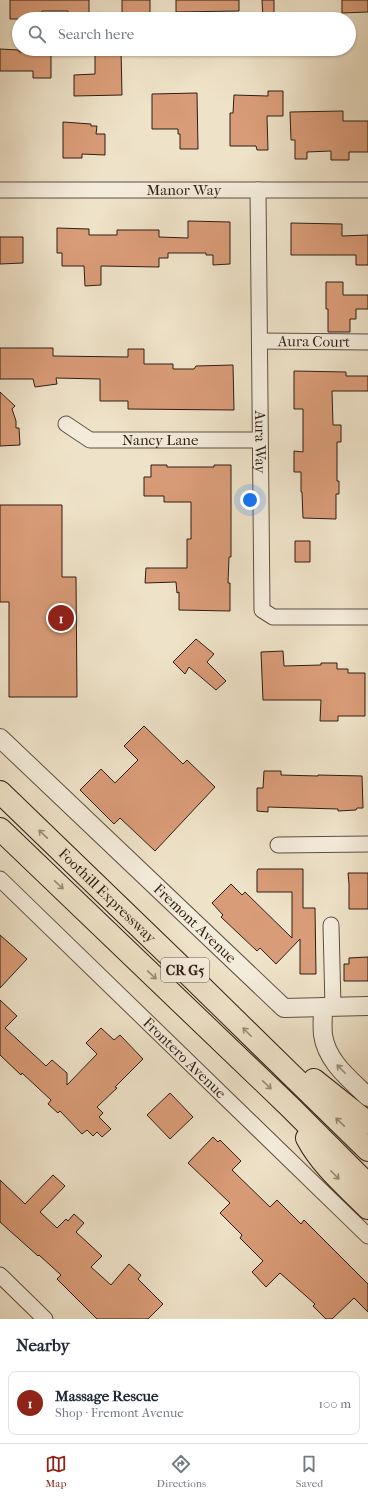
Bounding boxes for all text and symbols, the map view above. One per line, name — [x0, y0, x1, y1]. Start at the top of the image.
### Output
search box — [12, 12, 356, 56]
icon: search — [26, 23, 48, 45]
text: Search here — [58, 25, 134, 43]
street label: Manor Way — [147, 181, 222, 199]
street label: Aura Court — [277, 332, 351, 351]
street label: Aura Way — [251, 409, 270, 475]
street label: Nancy Lane — [122, 431, 199, 449]
your location — [240, 490, 260, 510]
pin: 1 — [48, 603, 74, 633]
one-way arrow — [38, 829, 48, 839]
street label: Foothill Expressway — [55, 844, 160, 947]
street label: Fremont Avenue — [150, 880, 240, 967]
one-way arrow — [53, 881, 64, 890]
road number: CR G5 — [161, 958, 209, 982]
one-way arrow — [147, 970, 157, 980]
street label: Frontero Avenue — [139, 1014, 230, 1103]
one-way arrow — [242, 1027, 252, 1037]
one-way arrow — [336, 1064, 345, 1074]
one-way arrow — [261, 1080, 272, 1089]
one-way arrow — [335, 1118, 345, 1127]
one-way arrow — [330, 1170, 340, 1180]
text: Nearby — [16, 1335, 70, 1355]
text: Massage Rescue — [55, 1387, 158, 1405]
text: 1 — [28, 1396, 32, 1411]
text: 100 m — [318, 1396, 351, 1411]
text: Shop · Fremont Avenue — [55, 1405, 184, 1420]
tab: Map — [45, 1453, 67, 1490]
tab: Directions — [157, 1453, 206, 1490]
tab: Saved — [296, 1453, 323, 1490]

